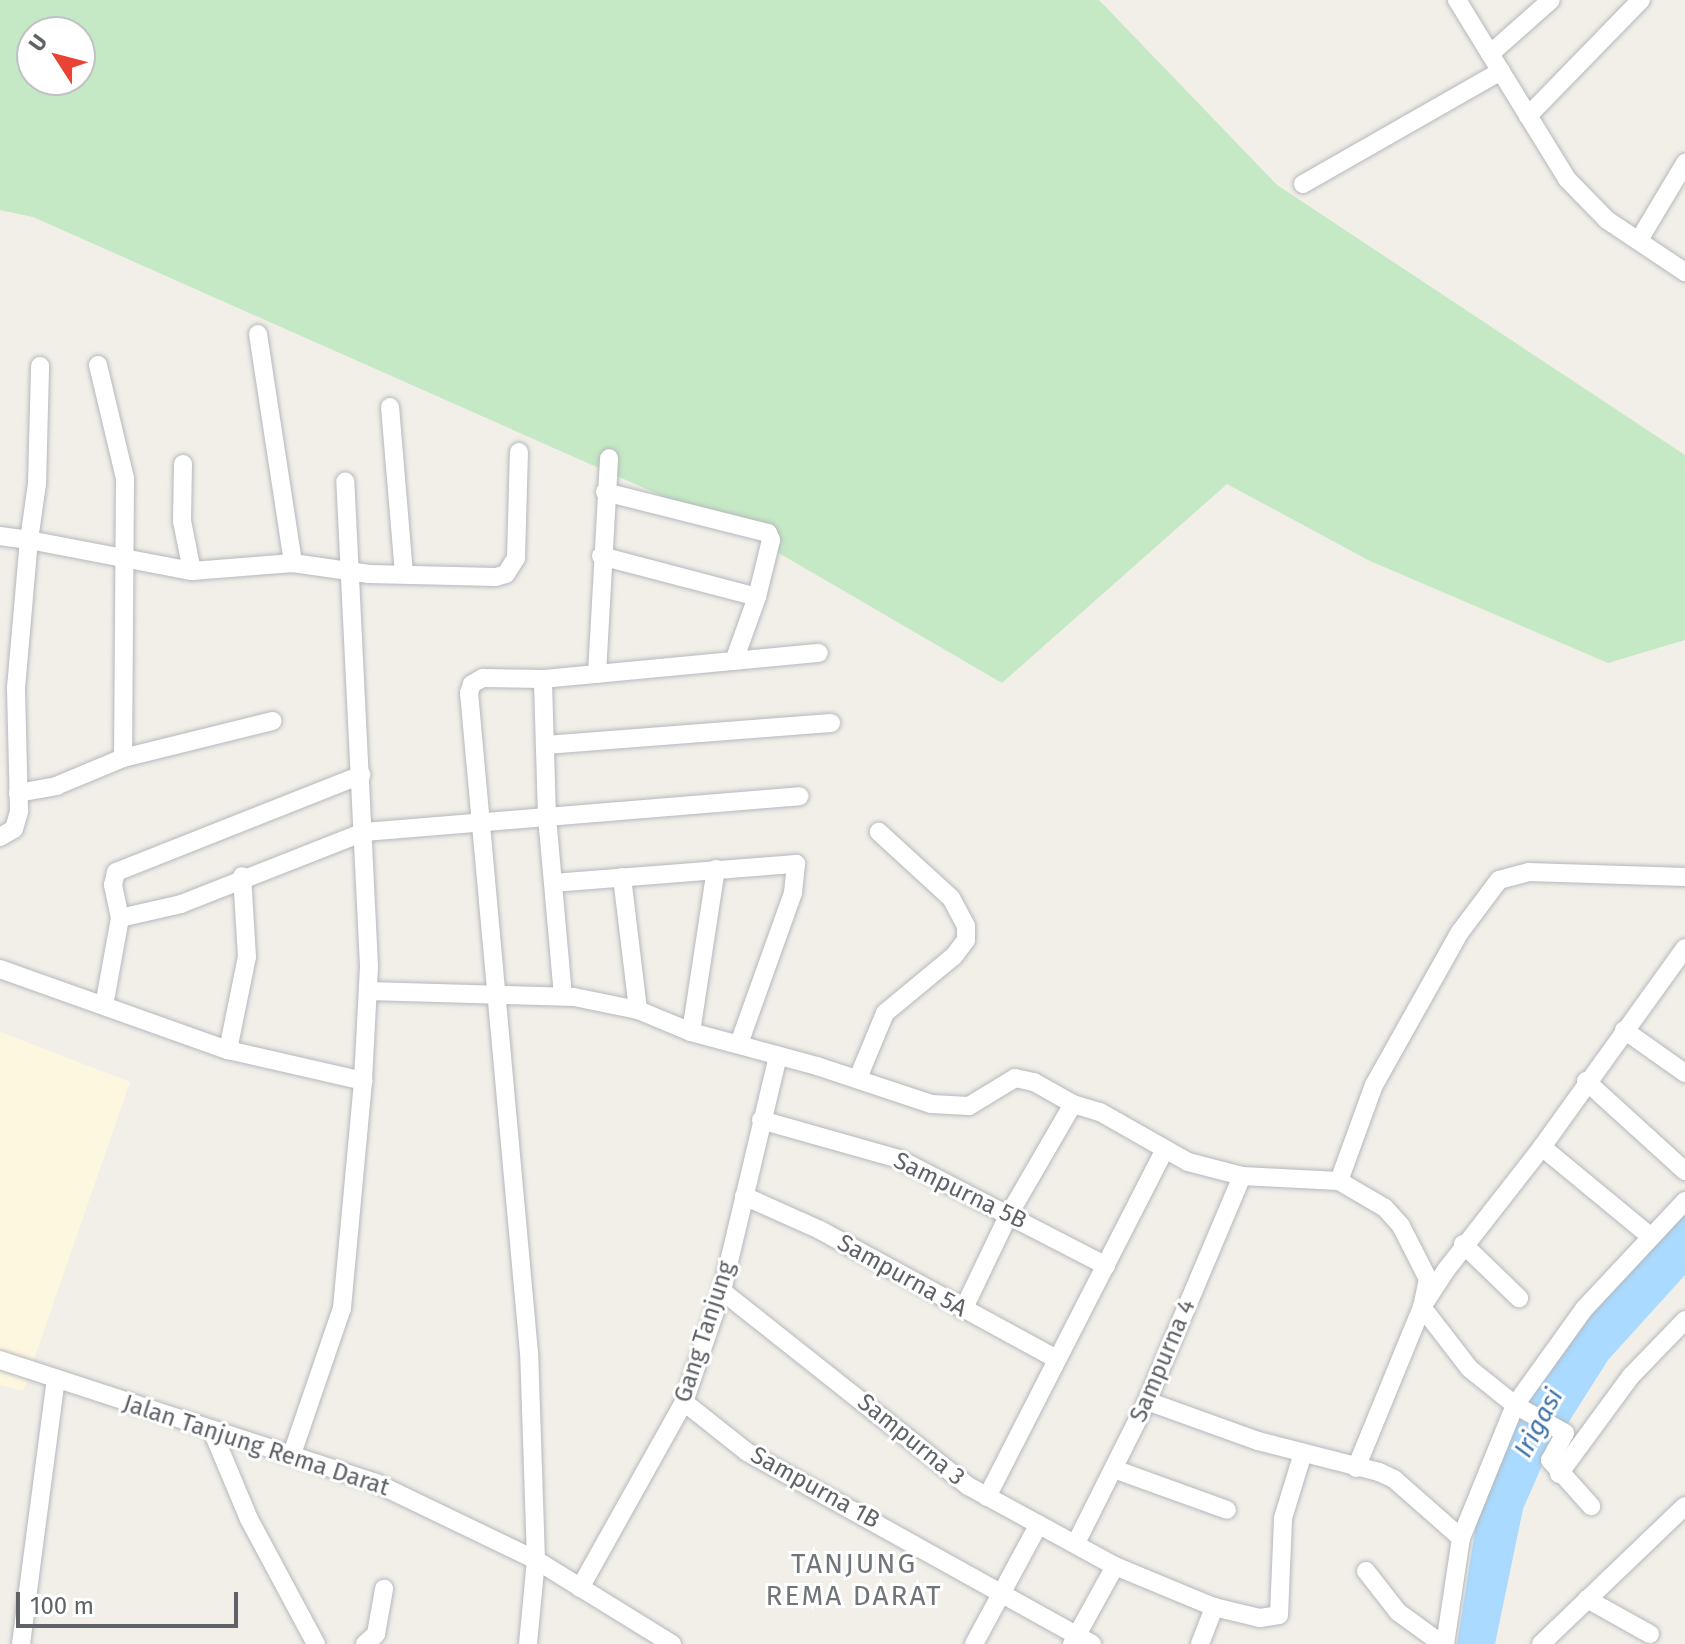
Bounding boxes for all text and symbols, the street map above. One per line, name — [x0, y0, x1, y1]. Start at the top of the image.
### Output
north arrow — [16, 16, 96, 96]
text: U — [23, 29, 53, 57]
street label: Sampurna 5B — [889, 1146, 1031, 1236]
street label: Sampurna 5A — [832, 1229, 972, 1323]
street label: Gang Tanjung — [669, 1258, 741, 1406]
street label: Sampurna 4 — [1124, 1295, 1202, 1427]
water label: Irigasi — [1508, 1383, 1570, 1463]
street label: Sampurna 3 — [852, 1388, 970, 1492]
street label: Jalan Tanjung Rema Darat — [119, 1389, 393, 1503]
street label: Sampurna 1B — [746, 1441, 884, 1535]
district label: TANJUNG REMA DARAT — [765, 1547, 943, 1613]
scale bar — [20, 1576, 242, 1626]
text: 100 m — [30, 1592, 94, 1620]

